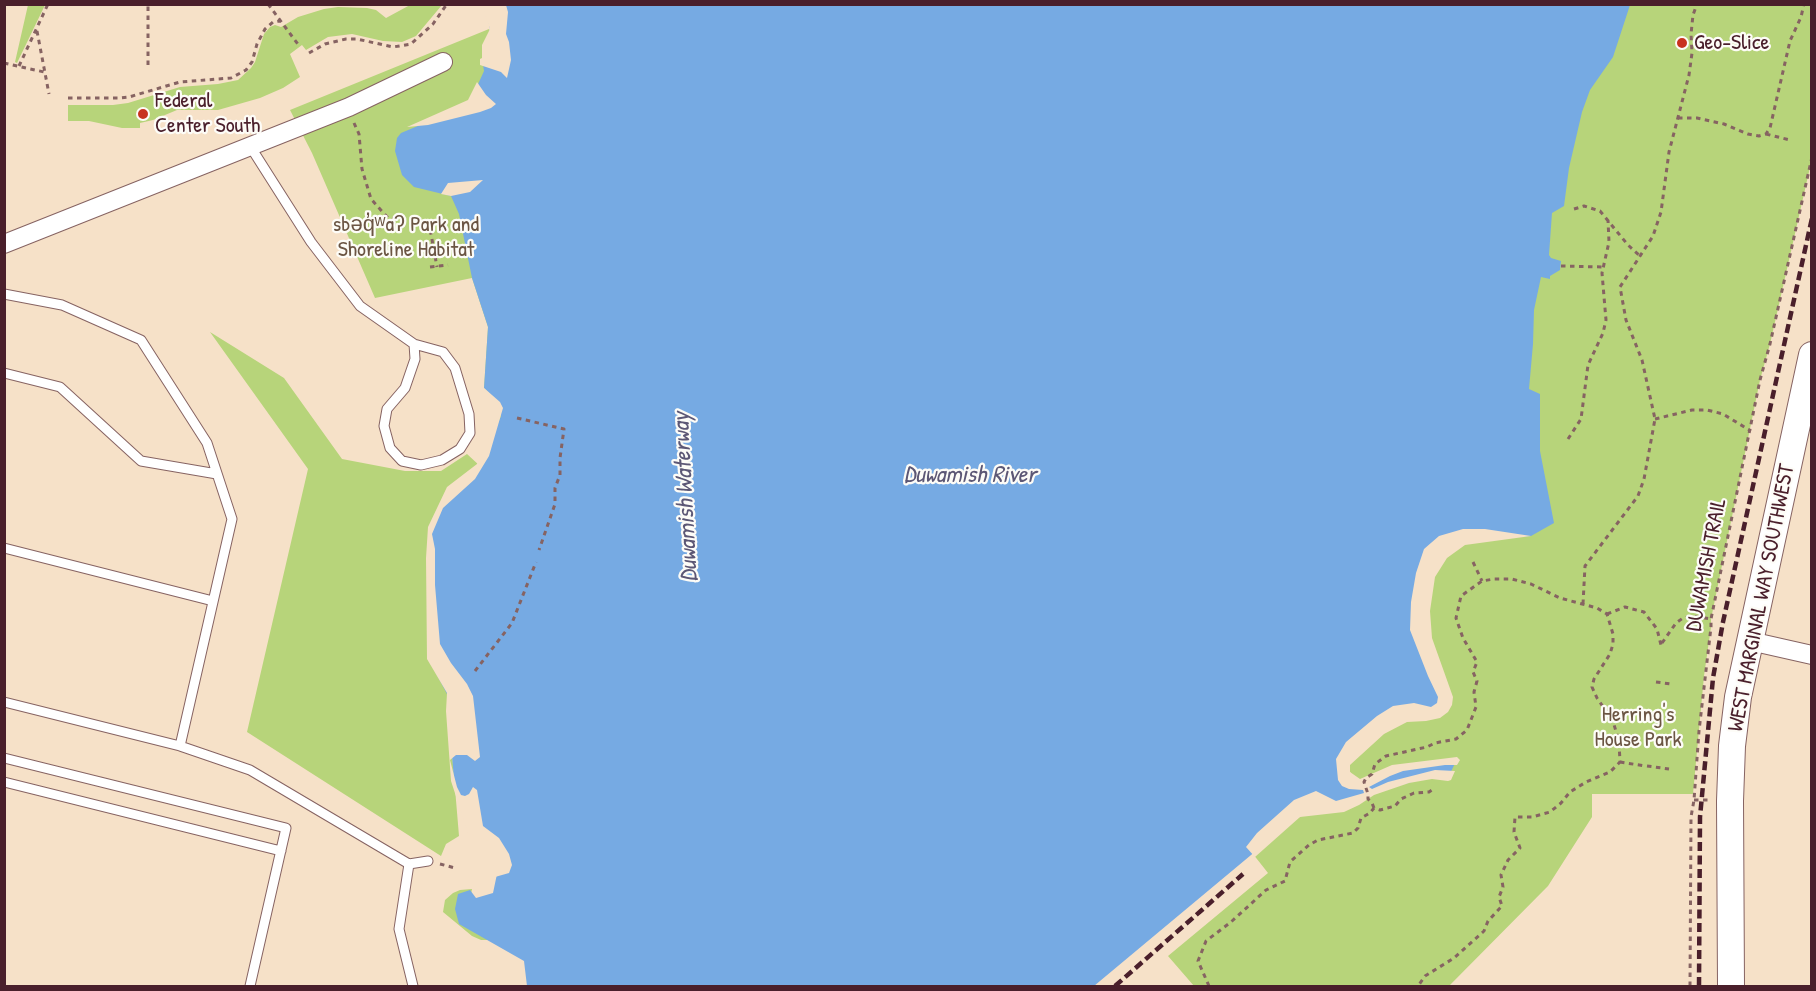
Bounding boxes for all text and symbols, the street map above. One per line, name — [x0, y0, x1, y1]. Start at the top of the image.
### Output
place label: Geo-Slice — [1694, 30, 1769, 56]
marker: Geo-Slice — [1675, 36, 1689, 50]
place label: Federal Center South — [155, 88, 260, 140]
marker: Federal Center South — [136, 107, 150, 121]
park label: sbəq̓ʷaʔ Park and Shoreline Habitat — [333, 212, 479, 264]
water label: Duwamish Waterway — [667, 411, 705, 583]
water label: Duwamish River — [904, 462, 1036, 490]
street label: WEST MARGINAL WAY SOUTHWEST — [1723, 462, 1801, 734]
street label: DUWAMISH TRAIL — [1681, 496, 1733, 634]
park label: Herring's House Park — [1594, 702, 1682, 754]

